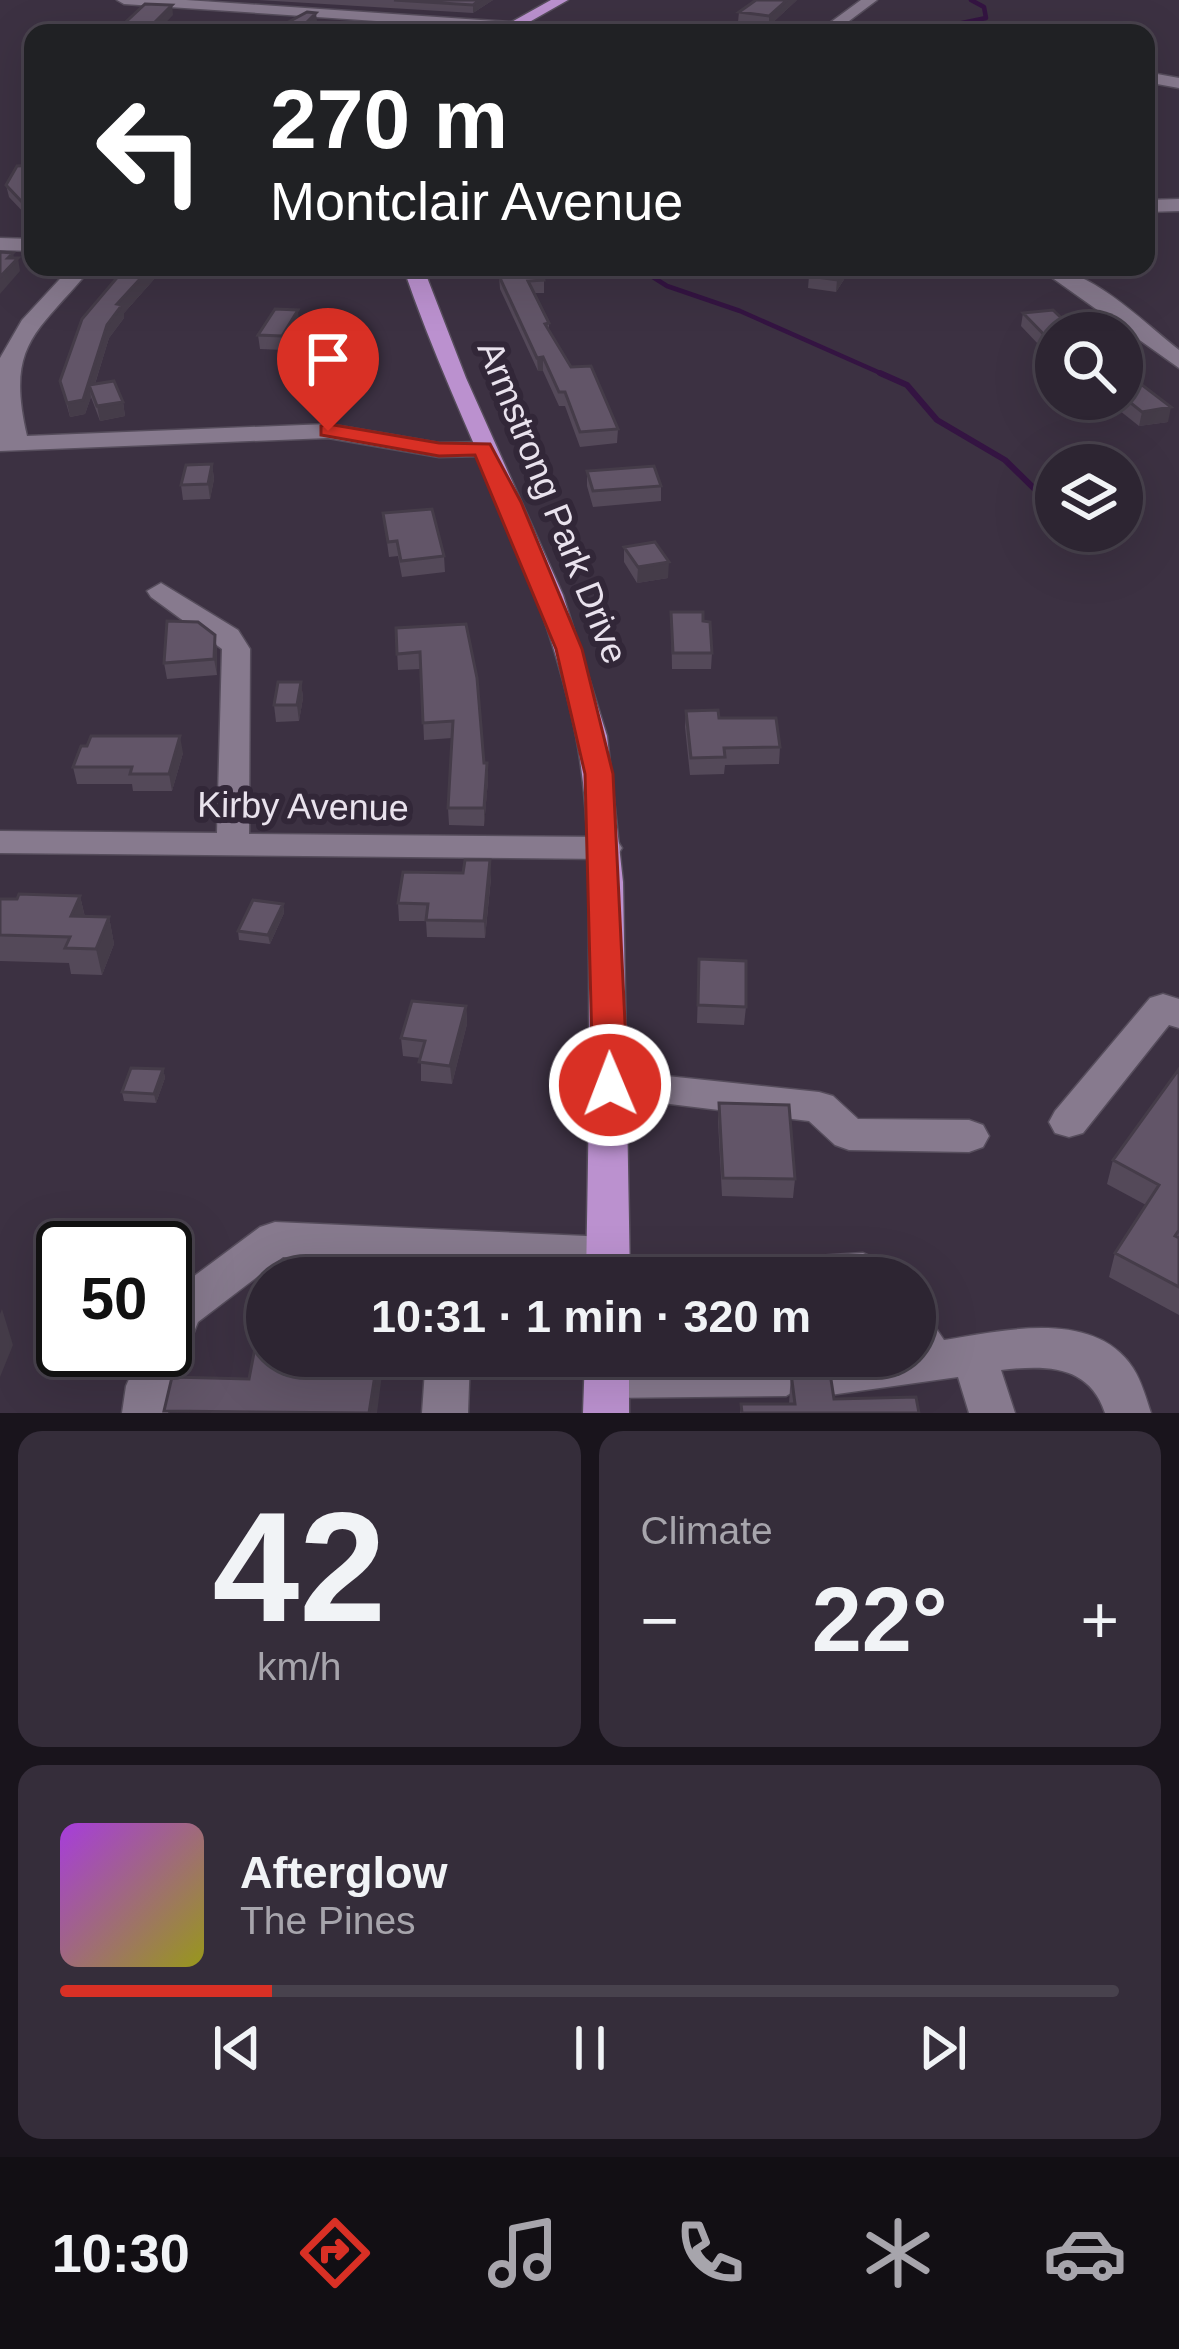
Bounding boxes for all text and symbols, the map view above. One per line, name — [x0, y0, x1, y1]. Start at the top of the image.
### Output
icon: left — [72, 72, 228, 228]
text: 270 m — [270, 72, 508, 166]
text: Montclair Avenue — [270, 171, 683, 231]
pin — [277, 308, 379, 431]
map controls — [1035, 312, 1143, 552]
button: search — [1035, 312, 1143, 420]
icon: arrive — [295, 326, 361, 392]
street label: Armstrong Park Drive — [470, 335, 636, 669]
button: layers — [1035, 444, 1143, 552]
street label: Kirby Avenue — [197, 784, 409, 828]
position arrow — [547, 1022, 673, 1148]
speed limit sign: 50 — [36, 1221, 192, 1377]
text: 10:31 · 1 min · 320 m — [371, 1291, 811, 1342]
text: 42 — [212, 1480, 386, 1654]
text: Climate — [641, 1509, 773, 1552]
text: 22° — [812, 1570, 948, 1670]
text: − — [641, 1583, 679, 1657]
text: + — [1080, 1583, 1119, 1657]
text: km/h — [257, 1645, 342, 1688]
text: Afterglow — [240, 1847, 448, 1898]
text: The Pines — [240, 1899, 416, 1942]
icon: previous — [204, 2015, 270, 2081]
icon: pause — [557, 2015, 623, 2081]
icon: next — [910, 2015, 976, 2081]
icon: directions — [293, 2211, 377, 2295]
icon: music — [481, 2211, 565, 2295]
icon: phone — [668, 2211, 752, 2295]
icon: climate — [856, 2211, 940, 2295]
icon: car — [1043, 2211, 1127, 2295]
text: 10:30 — [52, 2223, 190, 2283]

